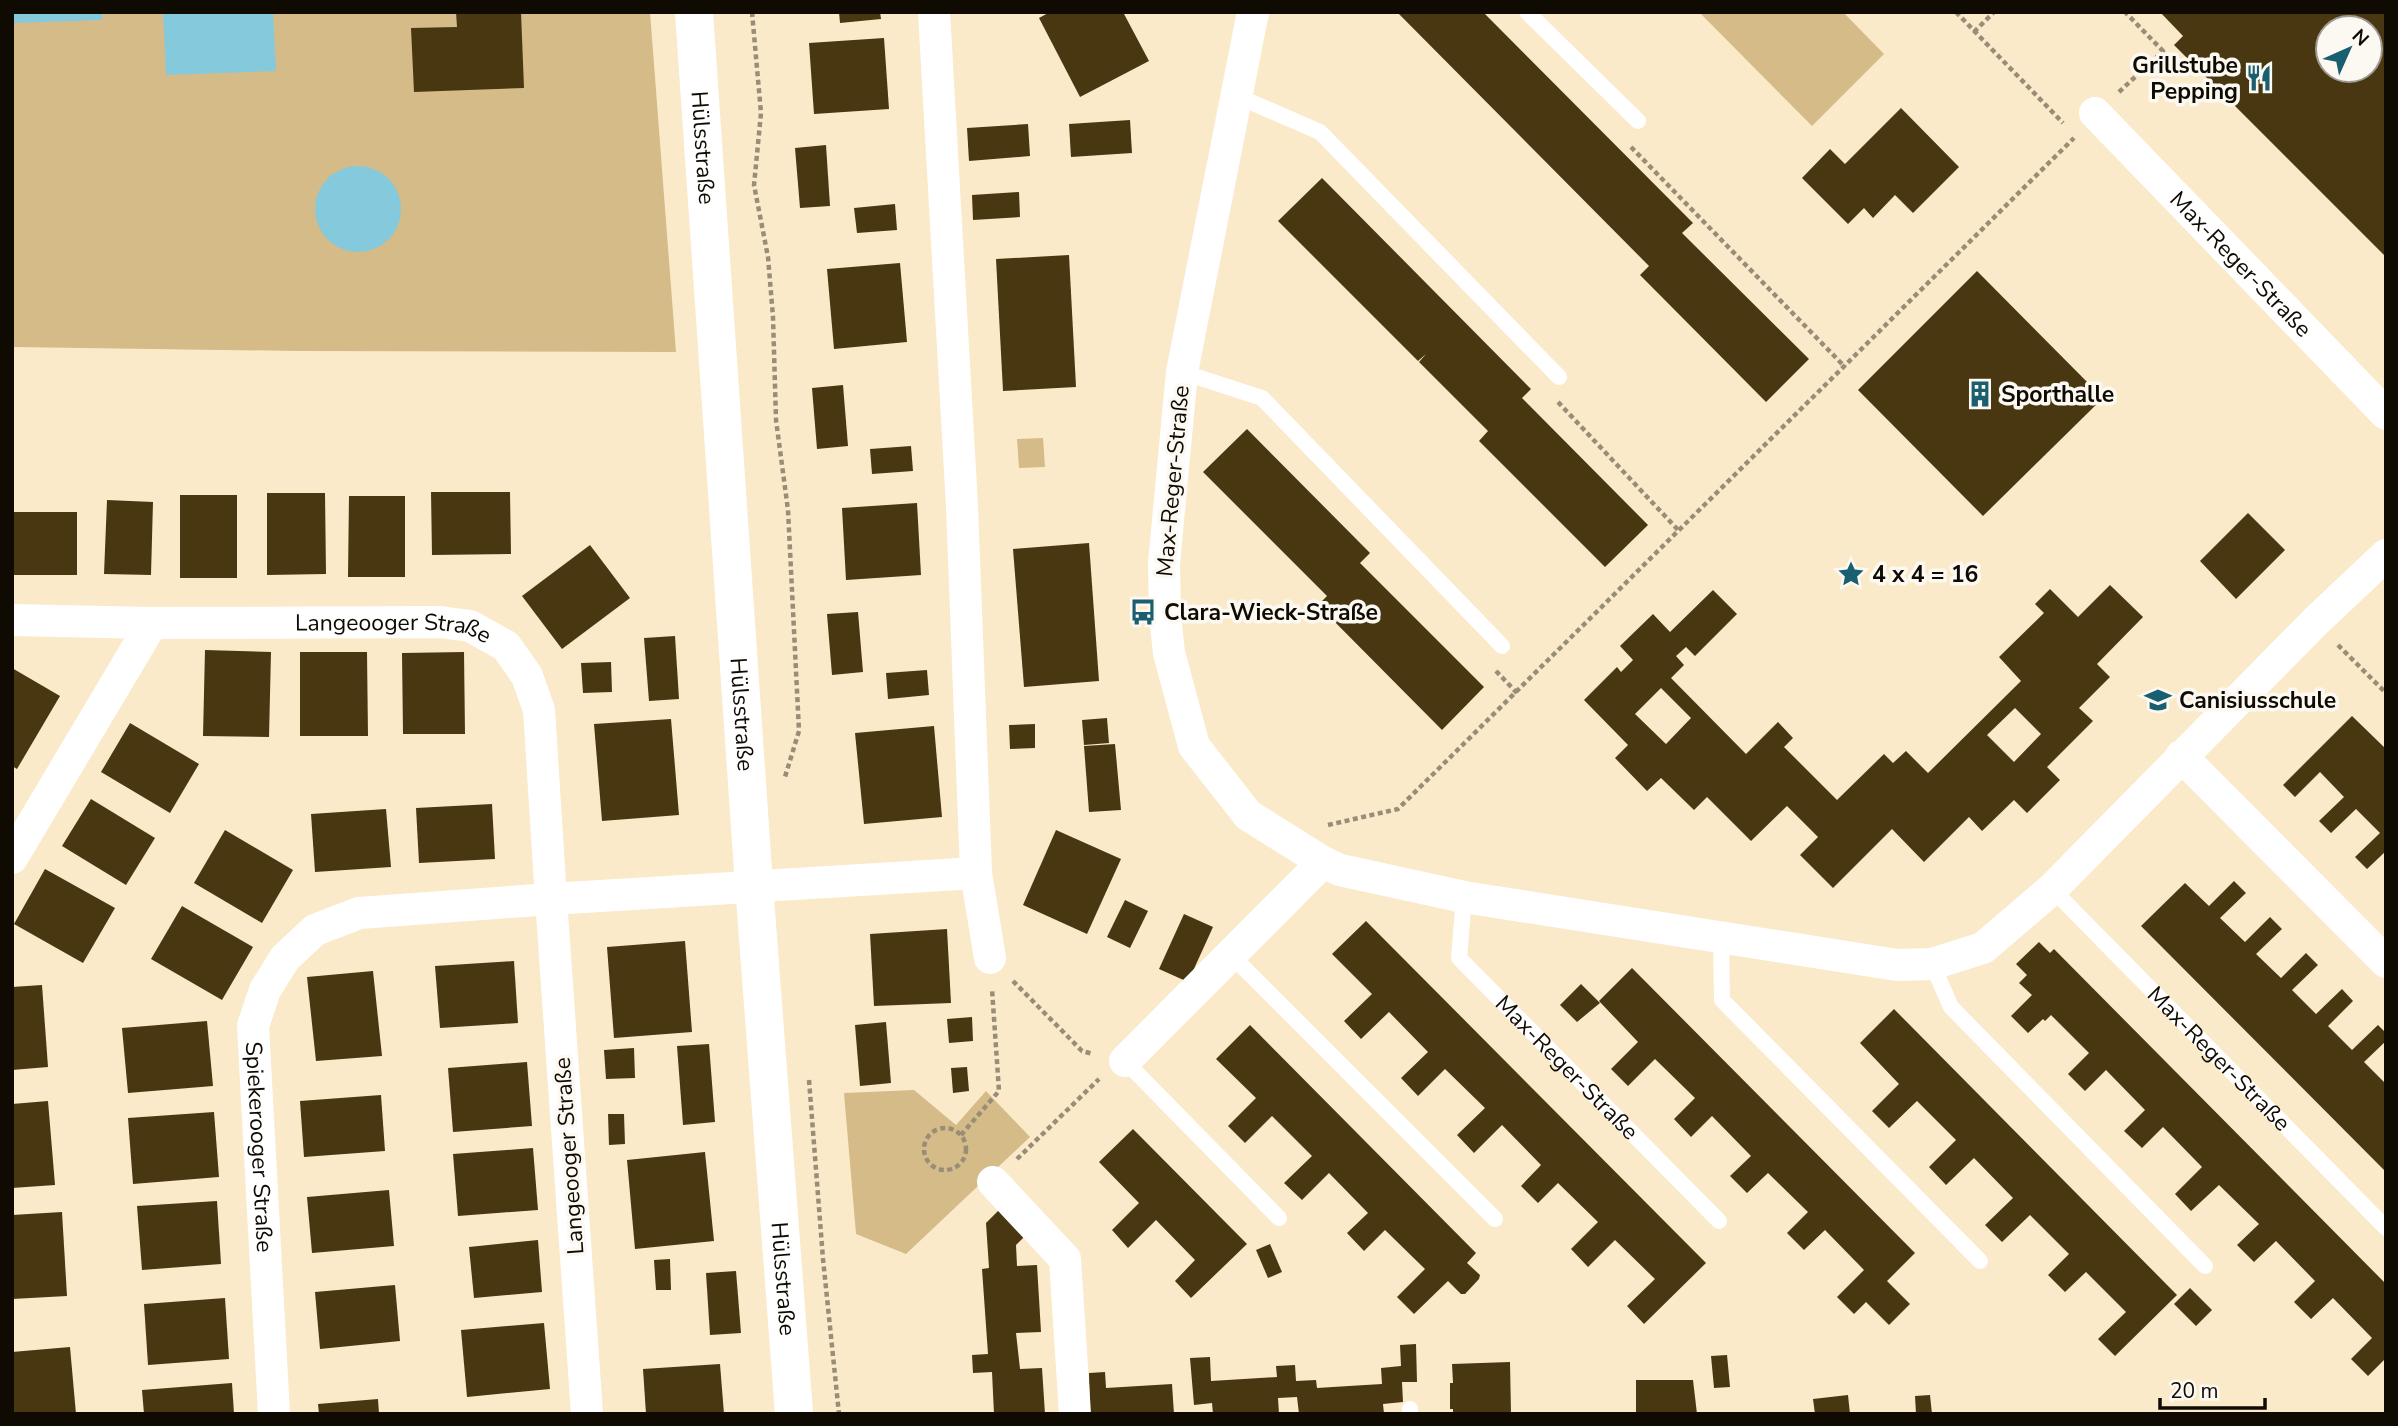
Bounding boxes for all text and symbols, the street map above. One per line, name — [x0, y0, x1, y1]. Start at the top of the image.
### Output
north arrow — [2314, 14, 2384, 84]
text: N — [2346, 23, 2375, 52]
place label: Grillstube Pepping — [2132, 50, 2238, 107]
restaurant icon: Grillstube Pepping — [2244, 63, 2274, 93]
street label: Hülsstraße — [684, 90, 723, 206]
street label: Max-Reger-Straße — [2163, 184, 2319, 344]
building icon: Sporthalle — [1965, 379, 1995, 409]
place label: Sporthalle — [2001, 379, 2114, 410]
street label: Max-Reger-Straße — [1149, 384, 1197, 578]
place icon: 4 x 4 = 16 — [1836, 559, 1866, 589]
place label: 4 x 4 = 16 — [1872, 559, 1978, 590]
bus stop icon: Clara-Wieck-Straße — [1128, 597, 1158, 627]
place label: Clara-Wieck-Straße — [1164, 597, 1378, 628]
street label: Langeooger Straße — [295, 606, 497, 651]
street label: Hülsstraße — [723, 656, 762, 772]
school or university icon: Canisiusschule — [2143, 685, 2173, 715]
place label: Canisiusschule — [2179, 685, 2336, 716]
street label: Max-Reger-Straße — [2141, 979, 2297, 1138]
street label: Max-Reger-Straße — [1489, 988, 1646, 1147]
street label: Spiekerooger Straße — [238, 1041, 281, 1253]
street label: Langeooger Straße — [547, 1056, 591, 1256]
street label: Hülsstraße — [764, 1221, 804, 1337]
scale bar — [2160, 1366, 2265, 1410]
text: 20 m — [2170, 1377, 2219, 1405]

